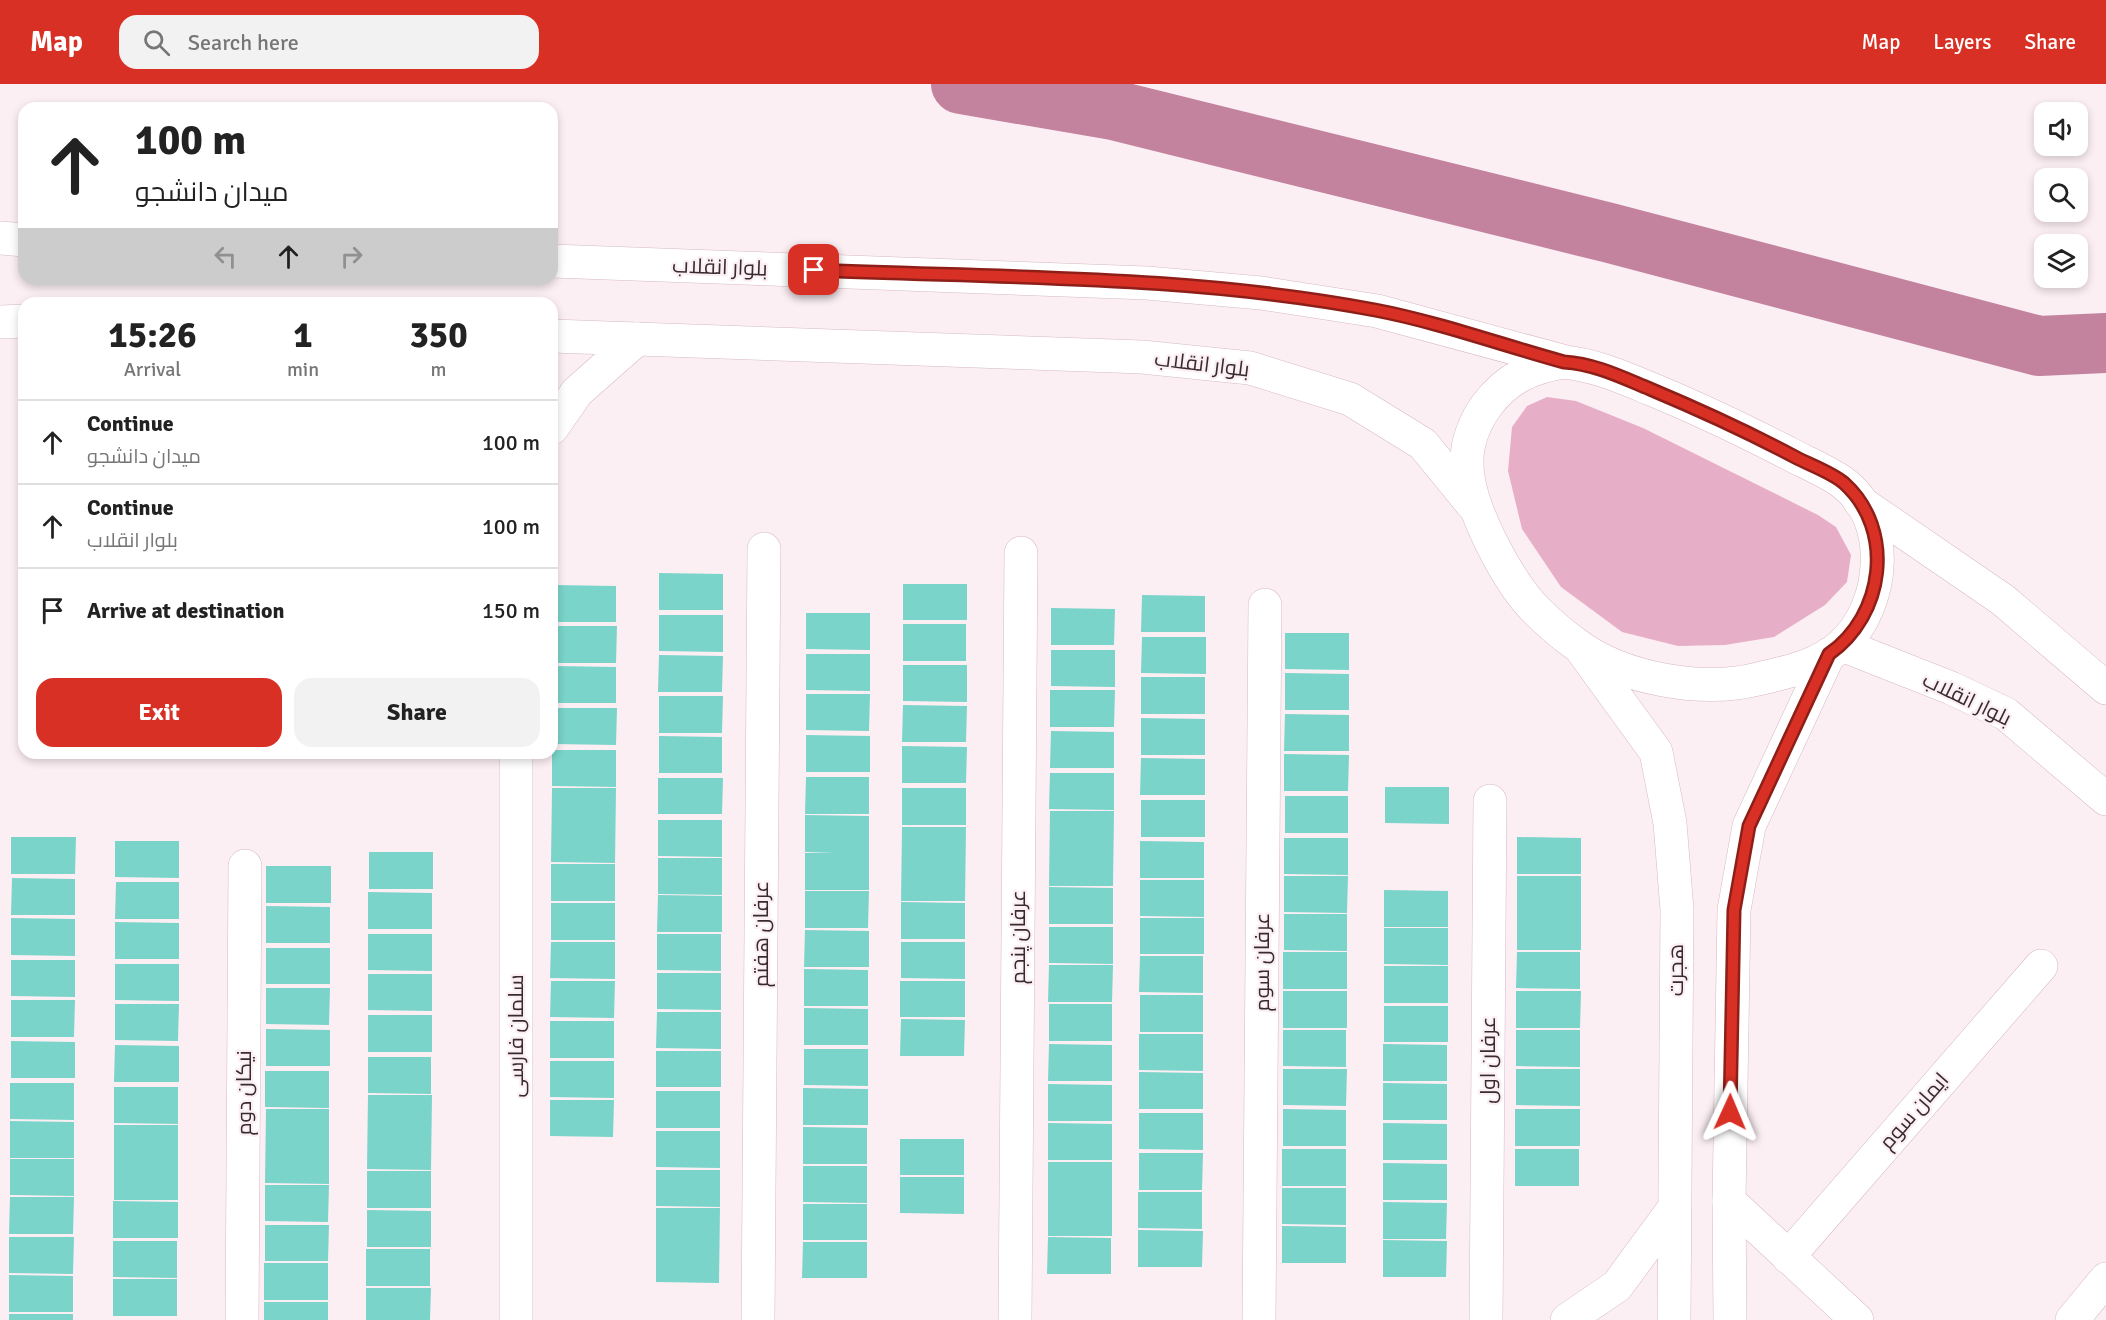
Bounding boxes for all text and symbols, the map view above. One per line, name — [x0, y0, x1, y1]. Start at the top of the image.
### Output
search box — [119, 15, 539, 69]
text: Map — [30, 25, 83, 59]
icon: search — [140, 26, 173, 59]
text: Search here — [188, 29, 299, 56]
text: Map — [1862, 29, 1900, 55]
text: Layers — [1933, 29, 1991, 55]
text: Share — [2024, 29, 2076, 55]
map controls — [2034, 102, 2088, 288]
button: sound — [2034, 102, 2088, 156]
text: 100 m — [135, 115, 246, 166]
icon: ahead — [36, 126, 114, 204]
button: search — [2034, 168, 2088, 222]
text: میدان دانشجو — [135, 176, 289, 209]
button: layers — [2034, 234, 2088, 288]
icon: left — [209, 240, 242, 273]
icon: ahead — [272, 240, 305, 273]
icon: right — [335, 240, 368, 273]
pin — [788, 244, 839, 295]
street label: بلوار انقلاب — [672, 252, 768, 282]
icon: arrive — [797, 253, 830, 286]
text: 15:26 — [108, 313, 197, 358]
text: 1 — [293, 313, 313, 358]
text: 350 — [409, 313, 468, 358]
street label: بلوار انقلاب — [1153, 345, 1251, 383]
text: Arrival — [124, 357, 181, 382]
text: min — [287, 357, 319, 382]
text: m — [431, 357, 447, 382]
text: Continue — [87, 410, 174, 437]
icon: ahead — [36, 426, 69, 459]
text: 100 m — [482, 429, 540, 456]
text: میدان دانشجو — [87, 444, 201, 469]
text: Continue — [87, 494, 174, 521]
icon: ahead — [36, 510, 69, 543]
text: 100 m — [482, 513, 540, 540]
text: بلوار انقلاب — [87, 528, 178, 553]
icon: arrive — [36, 594, 69, 627]
text: Arrive at destination — [87, 597, 284, 624]
text: 150 m — [482, 597, 540, 624]
street label: بلوار انقلاب — [1918, 666, 2016, 732]
button: Exit — [36, 678, 282, 747]
button: Share — [294, 678, 540, 747]
street label: عرفان هفتم — [748, 881, 775, 987]
street label: عرفان پنجم — [1005, 890, 1032, 984]
street label: عرفان سوم — [1249, 913, 1276, 1011]
street label: هجرت — [1663, 944, 1689, 996]
street label: سلمان فارسی — [503, 974, 529, 1098]
street label: عرفان اول — [1475, 1016, 1501, 1104]
street label: نیکان دوم — [231, 1050, 258, 1136]
street label: ایمان سوم — [1874, 1067, 1955, 1155]
position arrow — [1698, 1080, 1762, 1144]

